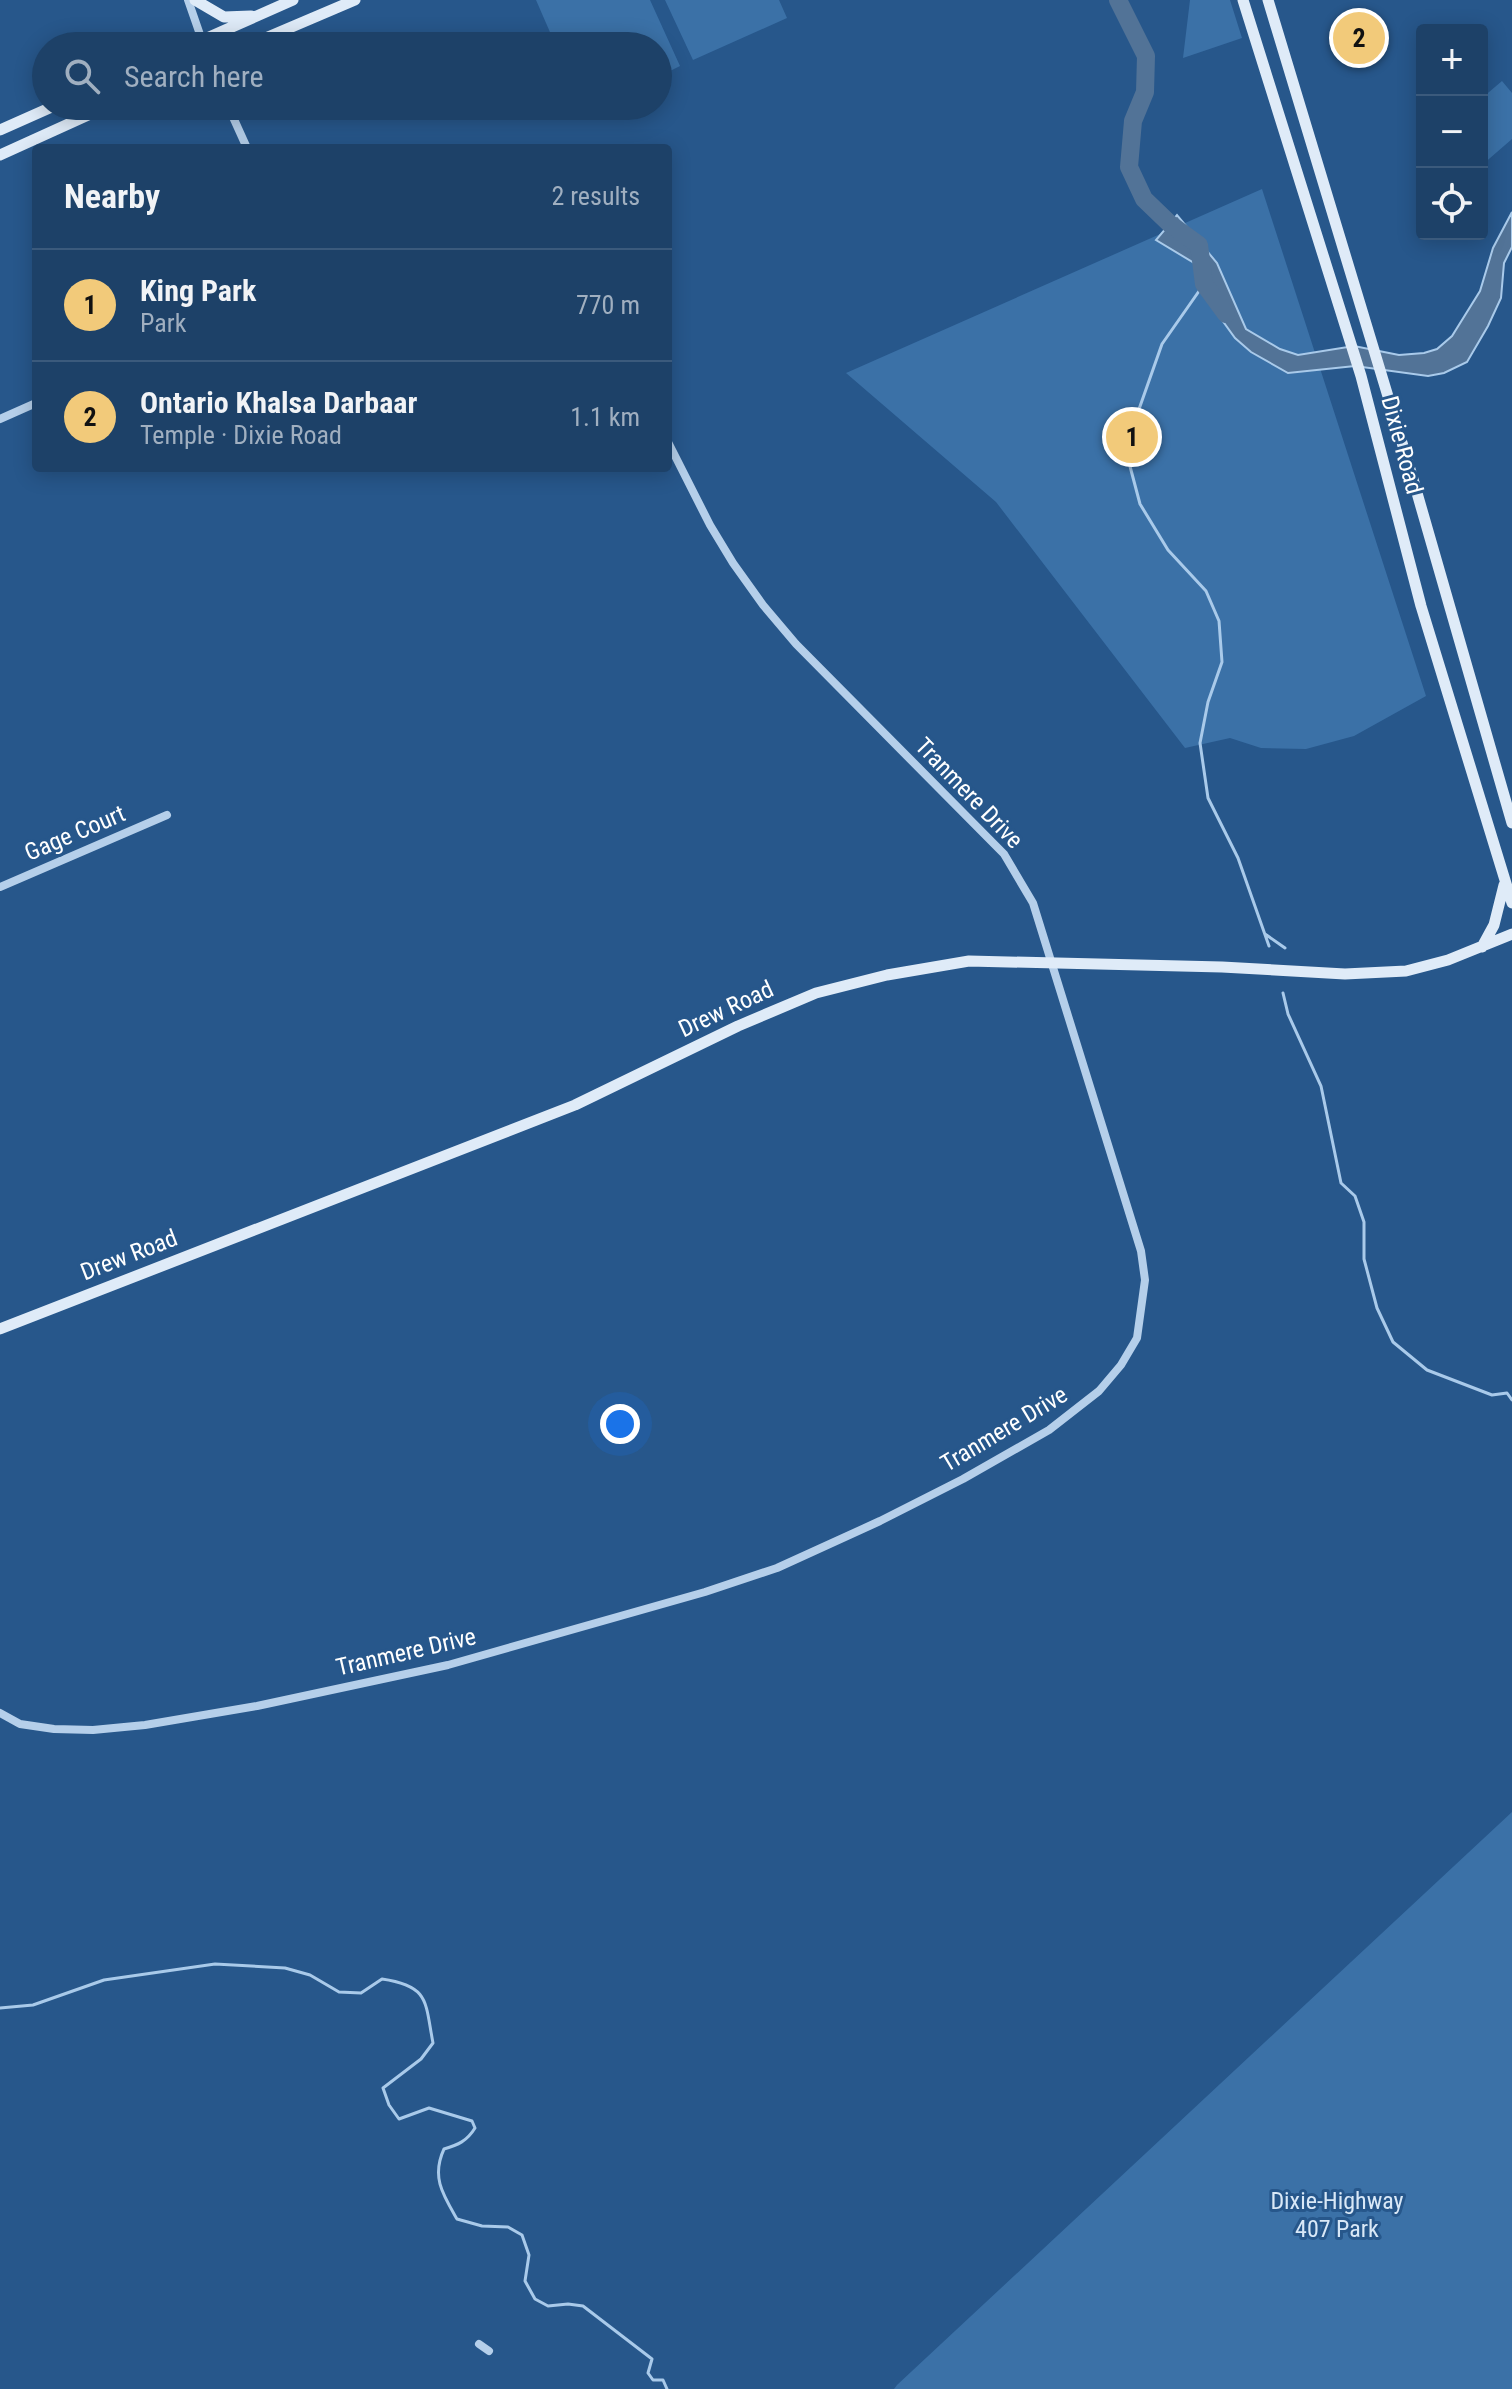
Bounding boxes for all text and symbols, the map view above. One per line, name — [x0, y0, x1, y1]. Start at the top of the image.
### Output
pin: 2 — [1333, 8, 1385, 68]
map controls — [1416, 24, 1488, 240]
button: + — [1416, 24, 1488, 96]
search box — [32, 32, 672, 120]
icon: search — [60, 54, 104, 98]
text: Search here — [124, 59, 264, 94]
button: − — [1416, 96, 1488, 168]
button: locate — [1416, 168, 1488, 240]
text: Nearby — [64, 176, 160, 216]
text: 2 results — [551, 181, 640, 211]
text: King Park — [140, 273, 256, 308]
text: 1 — [83, 290, 97, 320]
text: 770 m — [576, 290, 640, 320]
text: Park — [140, 308, 186, 338]
text: Ontario Khalsa Darbaar — [140, 385, 417, 420]
street label: Dixie Road — [1376, 393, 1428, 497]
text: 2 — [83, 402, 97, 432]
text: 1.1 km — [570, 402, 640, 432]
pin: 1 — [1106, 407, 1158, 467]
text: Temple · Dixie Road — [140, 420, 342, 450]
street label: Tranmere Drive — [909, 732, 1029, 854]
street label: Gage Court — [20, 799, 130, 867]
street label: Drew Road — [674, 975, 778, 1043]
street label: Drew Road — [77, 1224, 181, 1286]
street label: Tranmere Drive — [936, 1380, 1072, 1478]
your location — [600, 1404, 640, 1444]
street label: Tranmere Drive — [333, 1622, 479, 1682]
park label: Dixie-Highway 407 Park — [1270, 2187, 1404, 2243]

